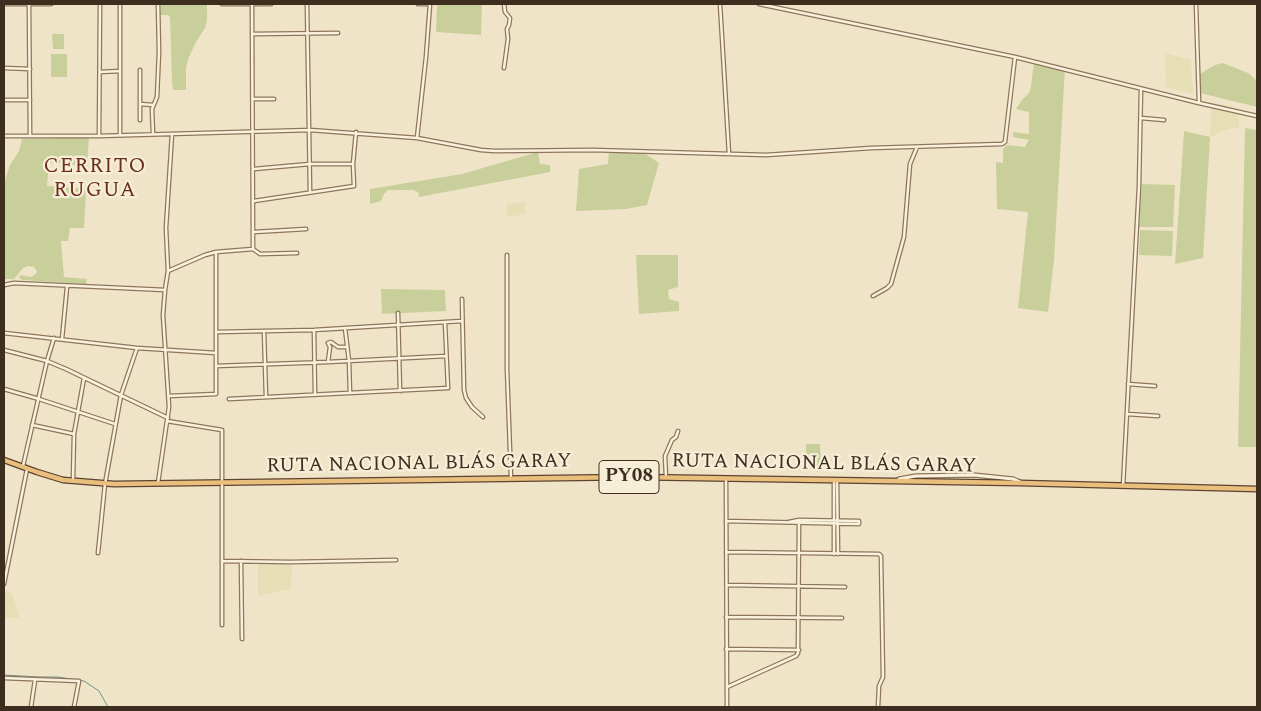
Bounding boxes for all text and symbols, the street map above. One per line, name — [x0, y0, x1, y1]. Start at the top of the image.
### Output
district label: CERRITO RUGUA — [43, 155, 147, 205]
street label: RUTA NACIONAL BLÁS GARAY — [266, 450, 572, 480]
street label: RUTA NACIONAL BLÁS GARAY — [671, 450, 977, 480]
road number: PY08 — [599, 461, 659, 494]

